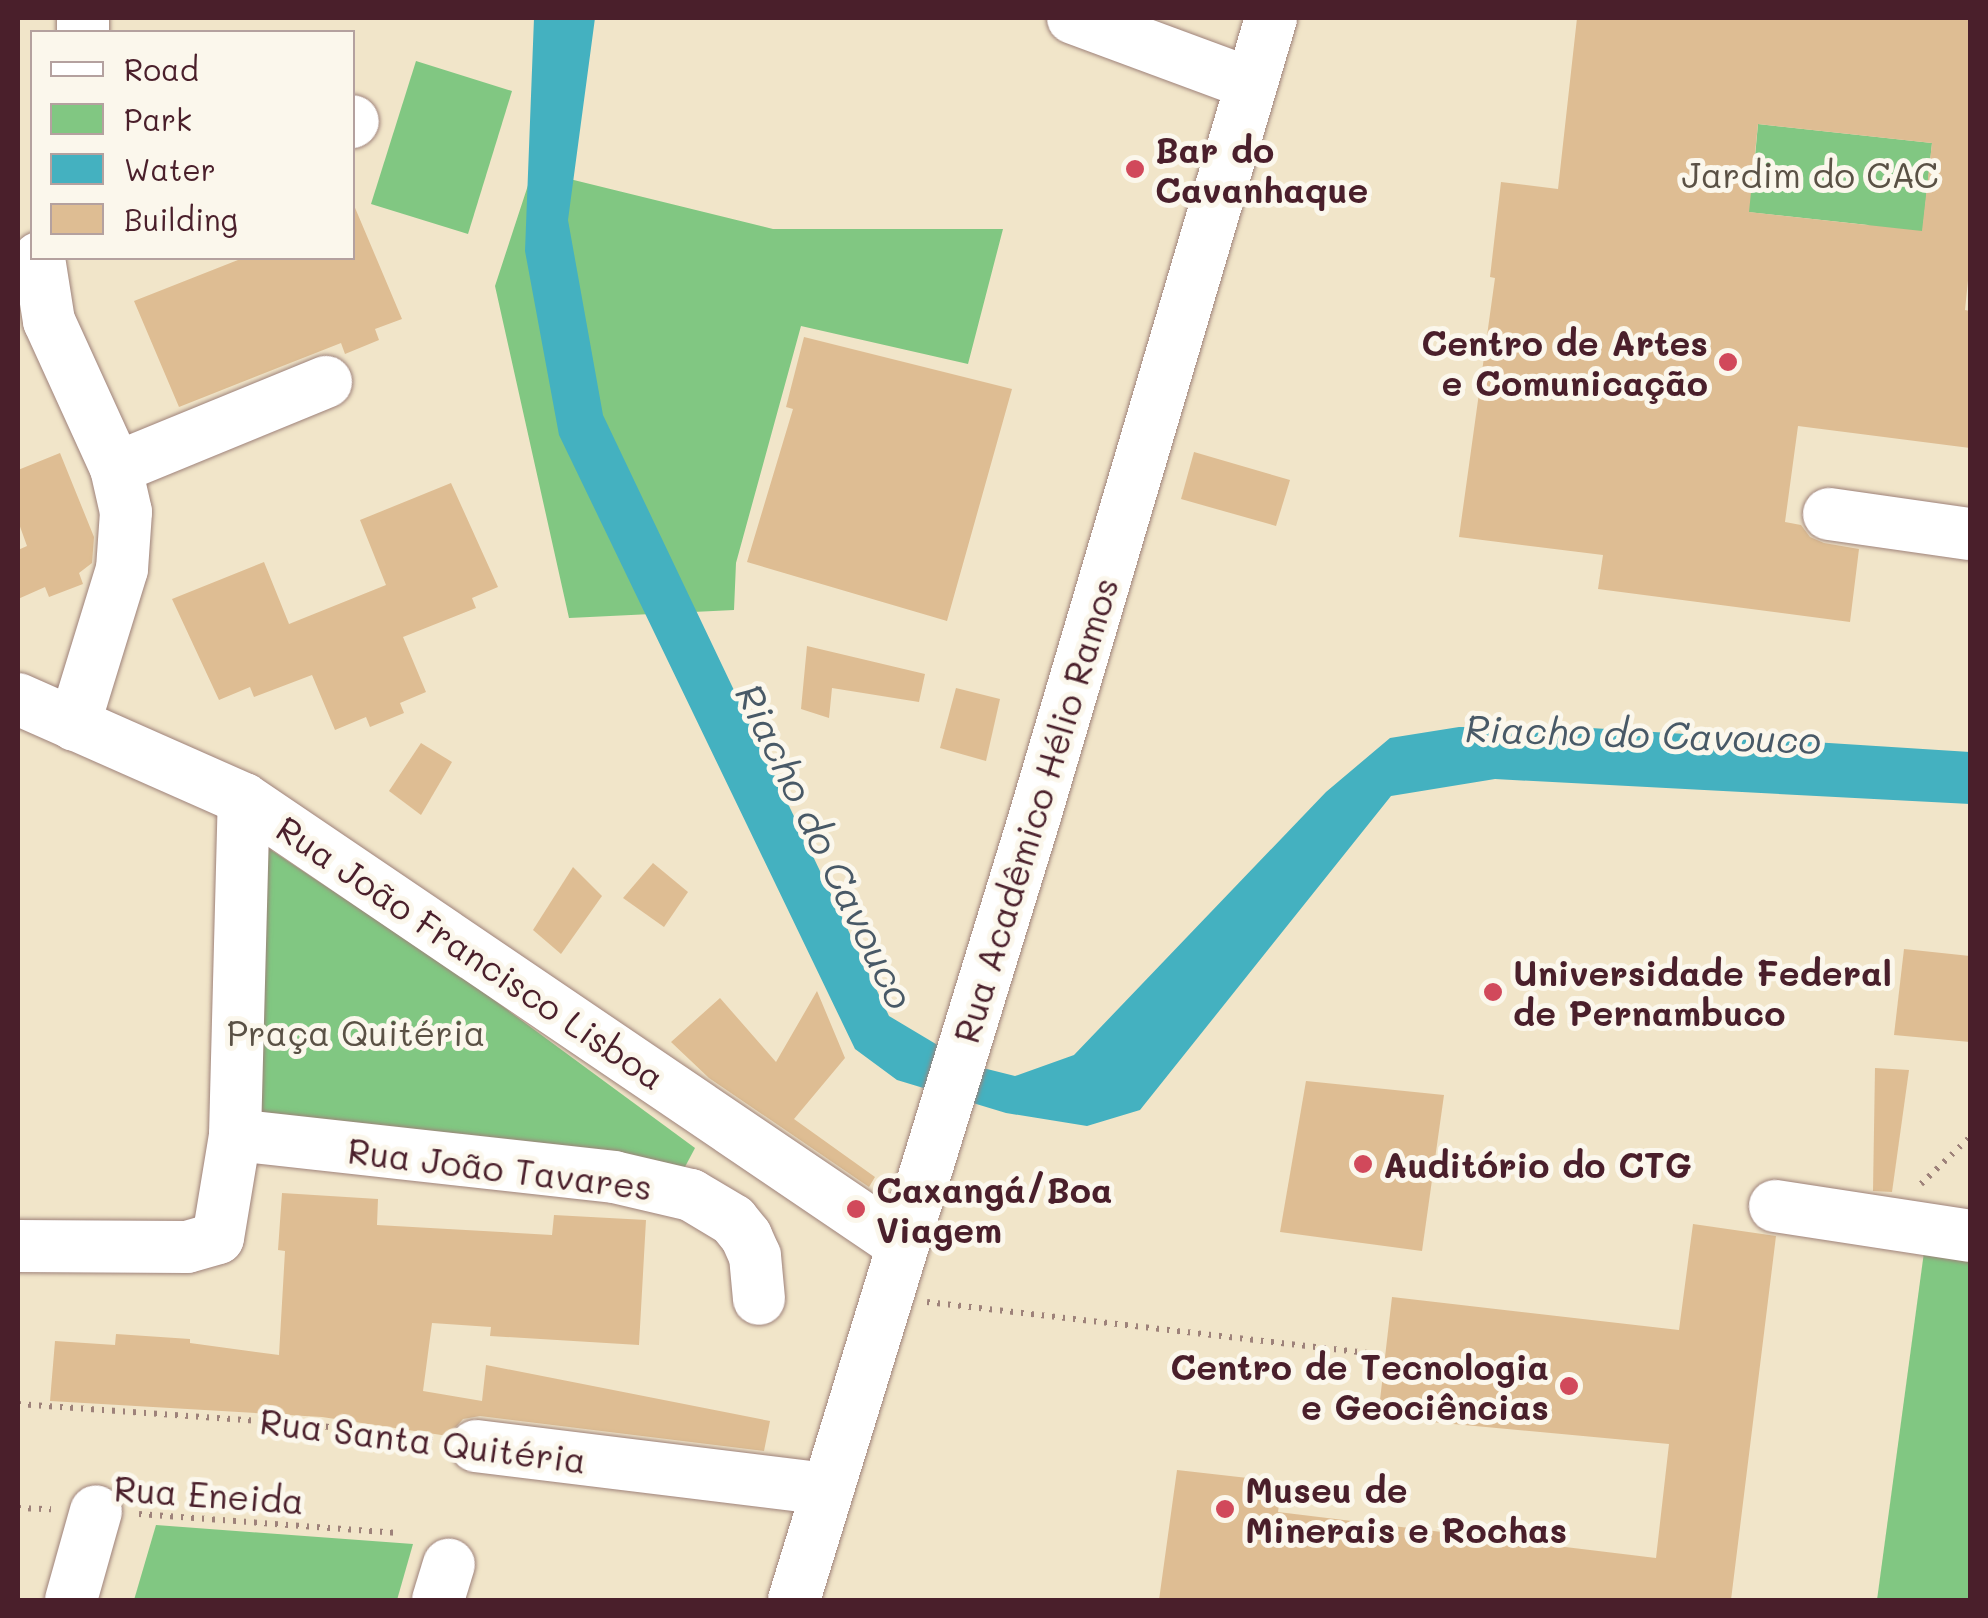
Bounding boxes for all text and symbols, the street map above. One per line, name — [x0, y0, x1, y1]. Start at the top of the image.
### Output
legend — [30, 30, 355, 260]
text: Road — [124, 49, 199, 89]
text: Park — [124, 99, 192, 139]
place label: Bar do Cavanhaque — [1155, 128, 1368, 210]
text: Water — [124, 149, 216, 189]
park label: Jardim do CAC — [1682, 153, 1938, 195]
marker: Bar do Cavanhaque — [1124, 158, 1146, 180]
text: Building — [124, 199, 238, 239]
place label: Centro de Artes e Comunicação — [1421, 321, 1708, 403]
marker: Centro de Artes e Comunicação — [1717, 351, 1739, 373]
street label: Rua Acadêmico Hélio Ramos — [944, 572, 1126, 1048]
water label: Riacho do Cavouco — [726, 676, 924, 1016]
water label: Riacho do Cavouco — [1464, 705, 1822, 763]
street label: Rua João Francisco Lisboa — [269, 806, 673, 1098]
place label: Universidade Federal de Pernambuco — [1513, 951, 1892, 1033]
marker: Universidade Federal de Pernambuco — [1482, 981, 1504, 1003]
park label: Praça Quitéria — [227, 1011, 485, 1053]
street label: Rua João Tavares — [345, 1128, 655, 1208]
place label: Auditório do CTG — [1383, 1143, 1692, 1185]
marker: Auditório do CTG — [1352, 1153, 1374, 1175]
place label: Caxangá/Boa Viagem — [876, 1168, 1113, 1250]
marker: Caxangá/Boa Viagem — [845, 1198, 867, 1220]
place label: Centro de Tecnologia e Geociências — [1170, 1345, 1549, 1427]
marker: Centro de Tecnologia e Geociências — [1558, 1375, 1580, 1397]
street label: Rua Santa Quitéria — [258, 1399, 588, 1481]
street label: Rua Eneida — [113, 1466, 305, 1522]
place label: Museu de Minerais e Rochas — [1245, 1468, 1567, 1550]
marker: Museu de Minerais e Rochas — [1214, 1498, 1236, 1520]

